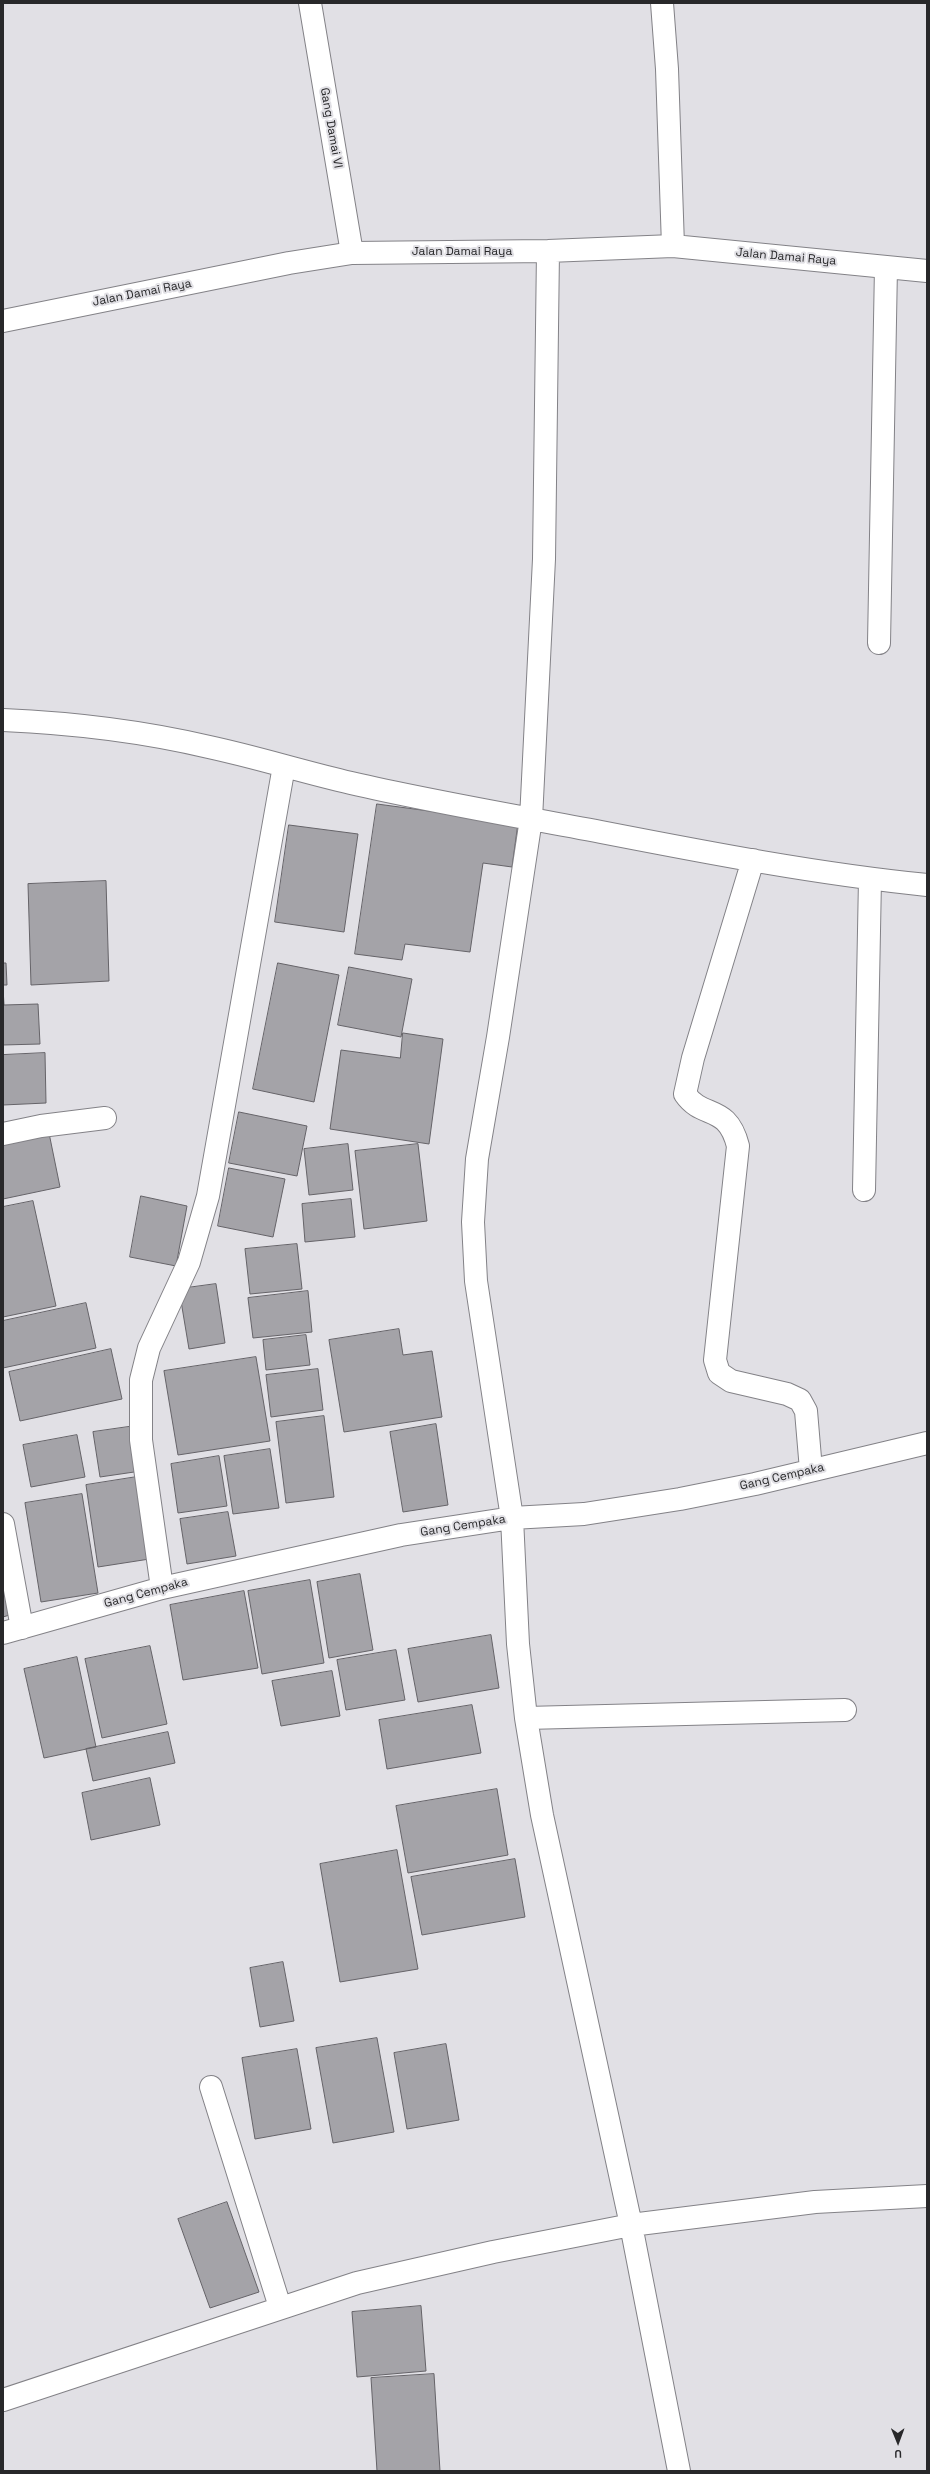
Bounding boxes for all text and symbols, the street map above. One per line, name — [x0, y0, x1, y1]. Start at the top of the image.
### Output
street label: Gang Damai VI — [317, 87, 345, 169]
street label: Jalan Damai Raya — [412, 245, 512, 259]
street label: Jalan Damai Raya — [735, 245, 837, 269]
street label: Jalan Damai Raya — [91, 276, 193, 310]
street label: Gang Cempaka — [739, 1460, 825, 1494]
street label: Gang Cempaka — [419, 1512, 507, 1540]
street label: Gang Cempaka — [103, 1575, 189, 1611]
north arrow — [878, 2422, 918, 2462]
text: U — [894, 2447, 902, 2461]

